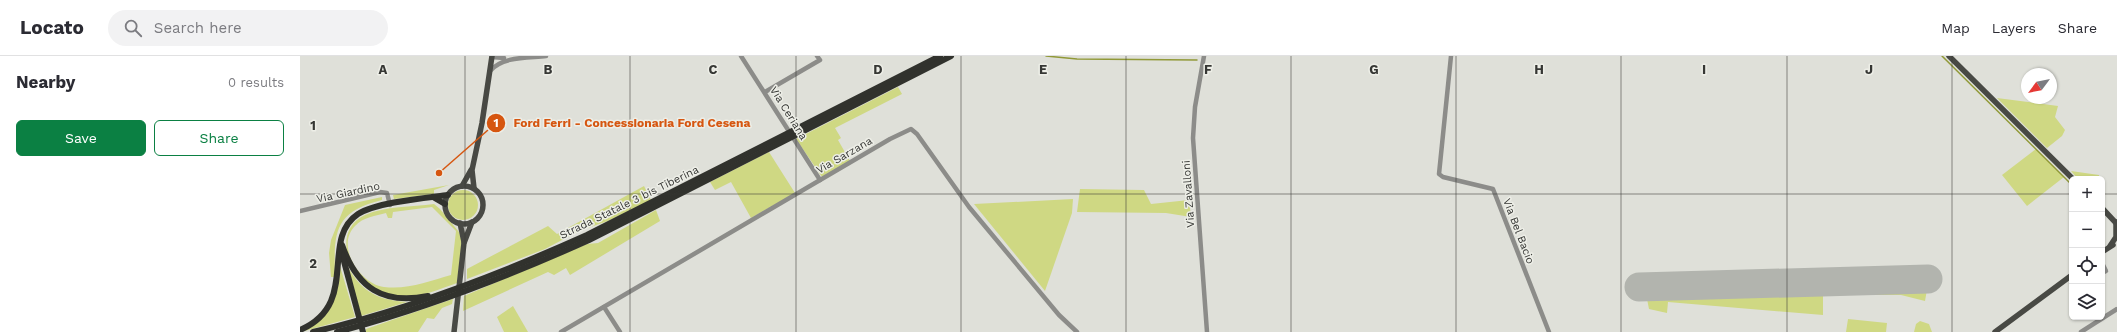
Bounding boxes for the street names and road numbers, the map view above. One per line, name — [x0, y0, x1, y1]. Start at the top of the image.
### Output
street label: Via Ceriana — [767, 84, 810, 142]
street label: Via Sarzana — [814, 134, 875, 177]
street label: Via Zavalloni — [1180, 160, 1197, 228]
street label: Strada Statale 3 bis Tiberina — [558, 163, 701, 242]
street label: Via Giardino — [315, 179, 381, 206]
street label: Via Bel Bacio — [1500, 197, 1537, 266]

